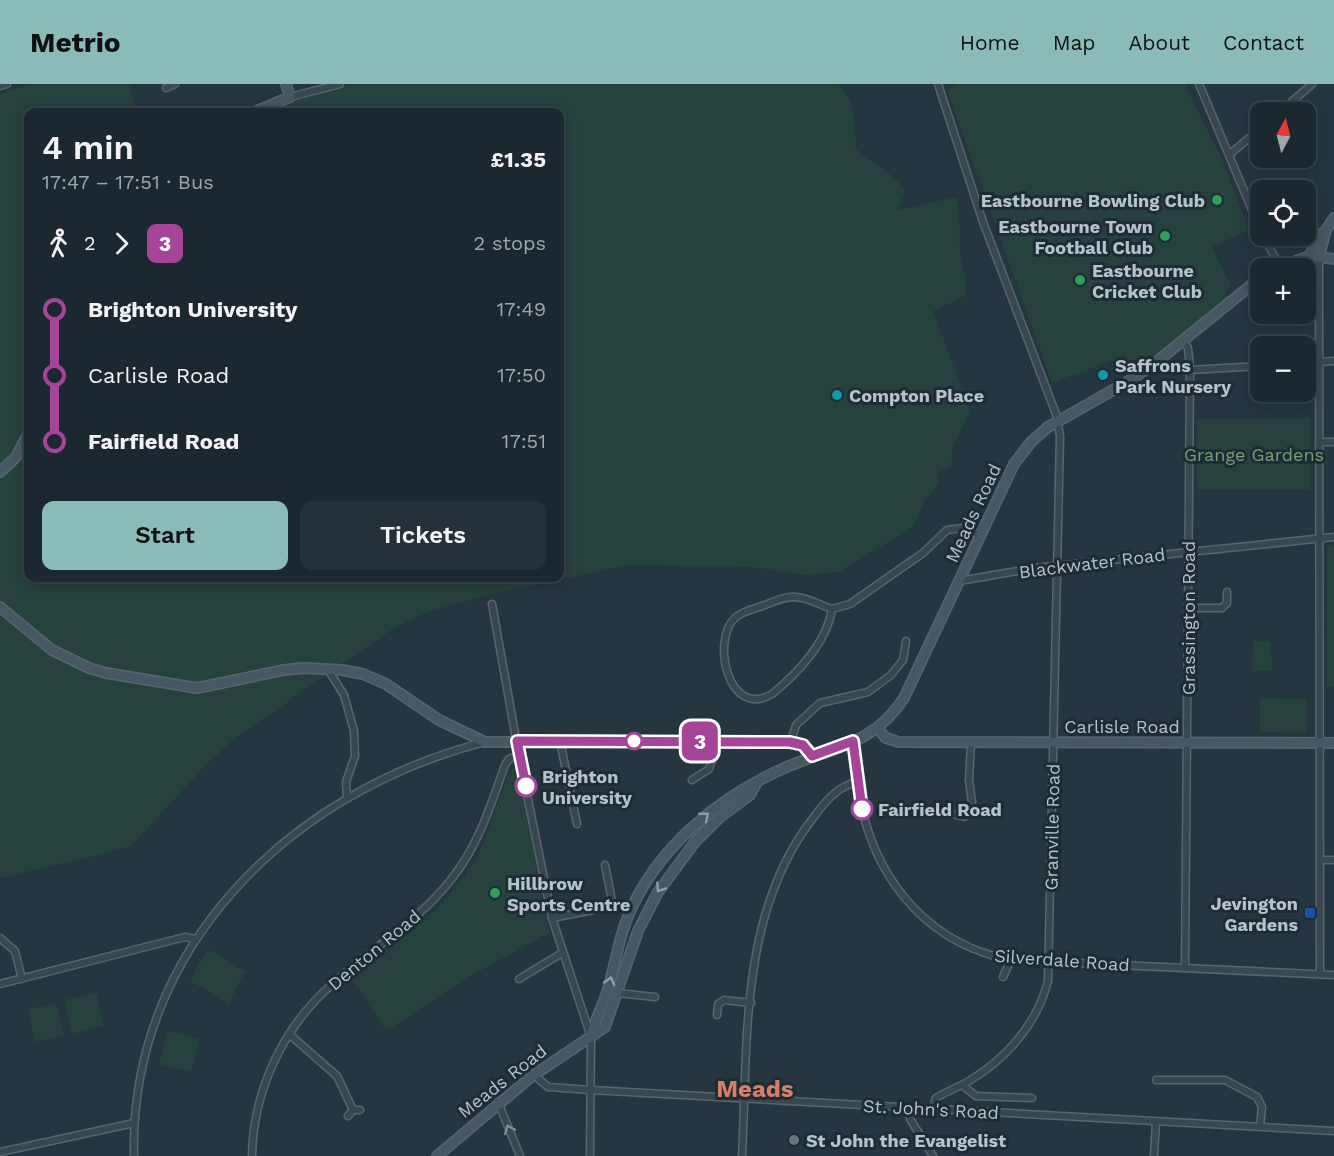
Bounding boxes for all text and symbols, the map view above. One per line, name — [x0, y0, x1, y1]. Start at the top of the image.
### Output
text: Metrio — [30, 26, 121, 59]
text: Home — [960, 30, 1020, 55]
text: Map — [1053, 30, 1096, 55]
text: About — [1129, 30, 1190, 55]
text: Contact — [1223, 30, 1304, 55]
north arrow — [1250, 102, 1316, 168]
map controls — [1250, 102, 1316, 402]
text: 4 min — [42, 128, 134, 167]
text: £1.35 — [491, 147, 546, 172]
text: 17:47 – 17:51 · Bus — [42, 170, 214, 194]
button: locate — [1250, 180, 1316, 246]
place label: Eastbourne Bowling Club — [981, 190, 1205, 211]
marker: Eastbourne Bowling Club — [1210, 193, 1224, 207]
place label: Eastbourne Town Football Club — [998, 216, 1153, 258]
icon: walk — [42, 227, 75, 260]
icon: forward — [105, 227, 138, 260]
marker: Eastbourne Town Football Club — [1158, 229, 1172, 243]
text: 2 — [84, 231, 96, 255]
text: 3 — [159, 231, 171, 256]
text: 2 stops — [474, 231, 546, 255]
button: + — [1250, 258, 1316, 324]
place label: Eastbourne Cricket Club — [1092, 260, 1202, 302]
marker: Eastbourne Cricket Club — [1073, 273, 1087, 287]
text: Brighton University — [88, 297, 297, 322]
text: 17:49 — [497, 297, 546, 321]
button: − — [1250, 336, 1316, 402]
place label: Saffrons Park Nursery — [1115, 355, 1232, 397]
text: Carlisle Road — [88, 363, 229, 388]
text: 17:50 — [497, 363, 546, 387]
marker: Saffrons Park Nursery — [1096, 368, 1110, 382]
place label: Compton Place — [849, 385, 984, 406]
marker: Compton Place — [830, 388, 844, 402]
text: Fairfield Road — [88, 429, 239, 454]
text: 17:51 — [502, 429, 546, 453]
park label: Grange Gardens — [1184, 444, 1324, 465]
street label: Meads Road — [941, 460, 1005, 566]
button: Start — [42, 501, 288, 570]
button: Tickets — [300, 501, 546, 570]
street label: Grassington Road — [1178, 541, 1199, 695]
street label: Blackwater Road — [1018, 544, 1166, 582]
street label: Carlisle Road — [1064, 716, 1180, 737]
line badge: 3 — [680, 722, 720, 760]
text: 3 — [694, 729, 706, 754]
unlabelled marker — [625, 732, 643, 750]
street label: Granville Road — [1040, 763, 1064, 891]
place label: Brighton University — [542, 766, 633, 808]
marker: Brighton University — [515, 775, 537, 797]
marker: Fairfield Road — [851, 798, 873, 820]
place label: Fairfield Road — [878, 799, 1002, 820]
one-way arrow — [698, 813, 709, 824]
place label: Hillbrow Sports Centre — [507, 873, 630, 915]
one-way arrow — [656, 882, 668, 892]
marker: Hillbrow Sports Centre — [488, 886, 502, 900]
place label: Jevington Gardens — [1210, 893, 1298, 935]
street label: Denton Road — [324, 905, 424, 995]
marker: Jevington Gardens — [1303, 906, 1317, 920]
street label: Silverdale Road — [994, 945, 1130, 975]
one-way arrow — [602, 977, 615, 987]
street label: Meads Road — [454, 1040, 550, 1122]
district label: Meads — [716, 1075, 794, 1103]
street label: St. John's Road — [863, 1095, 999, 1123]
one-way arrow — [504, 1125, 516, 1136]
place label: St John the Evangelist — [806, 1130, 1006, 1151]
marker: St John the Evangelist — [787, 1133, 801, 1147]

